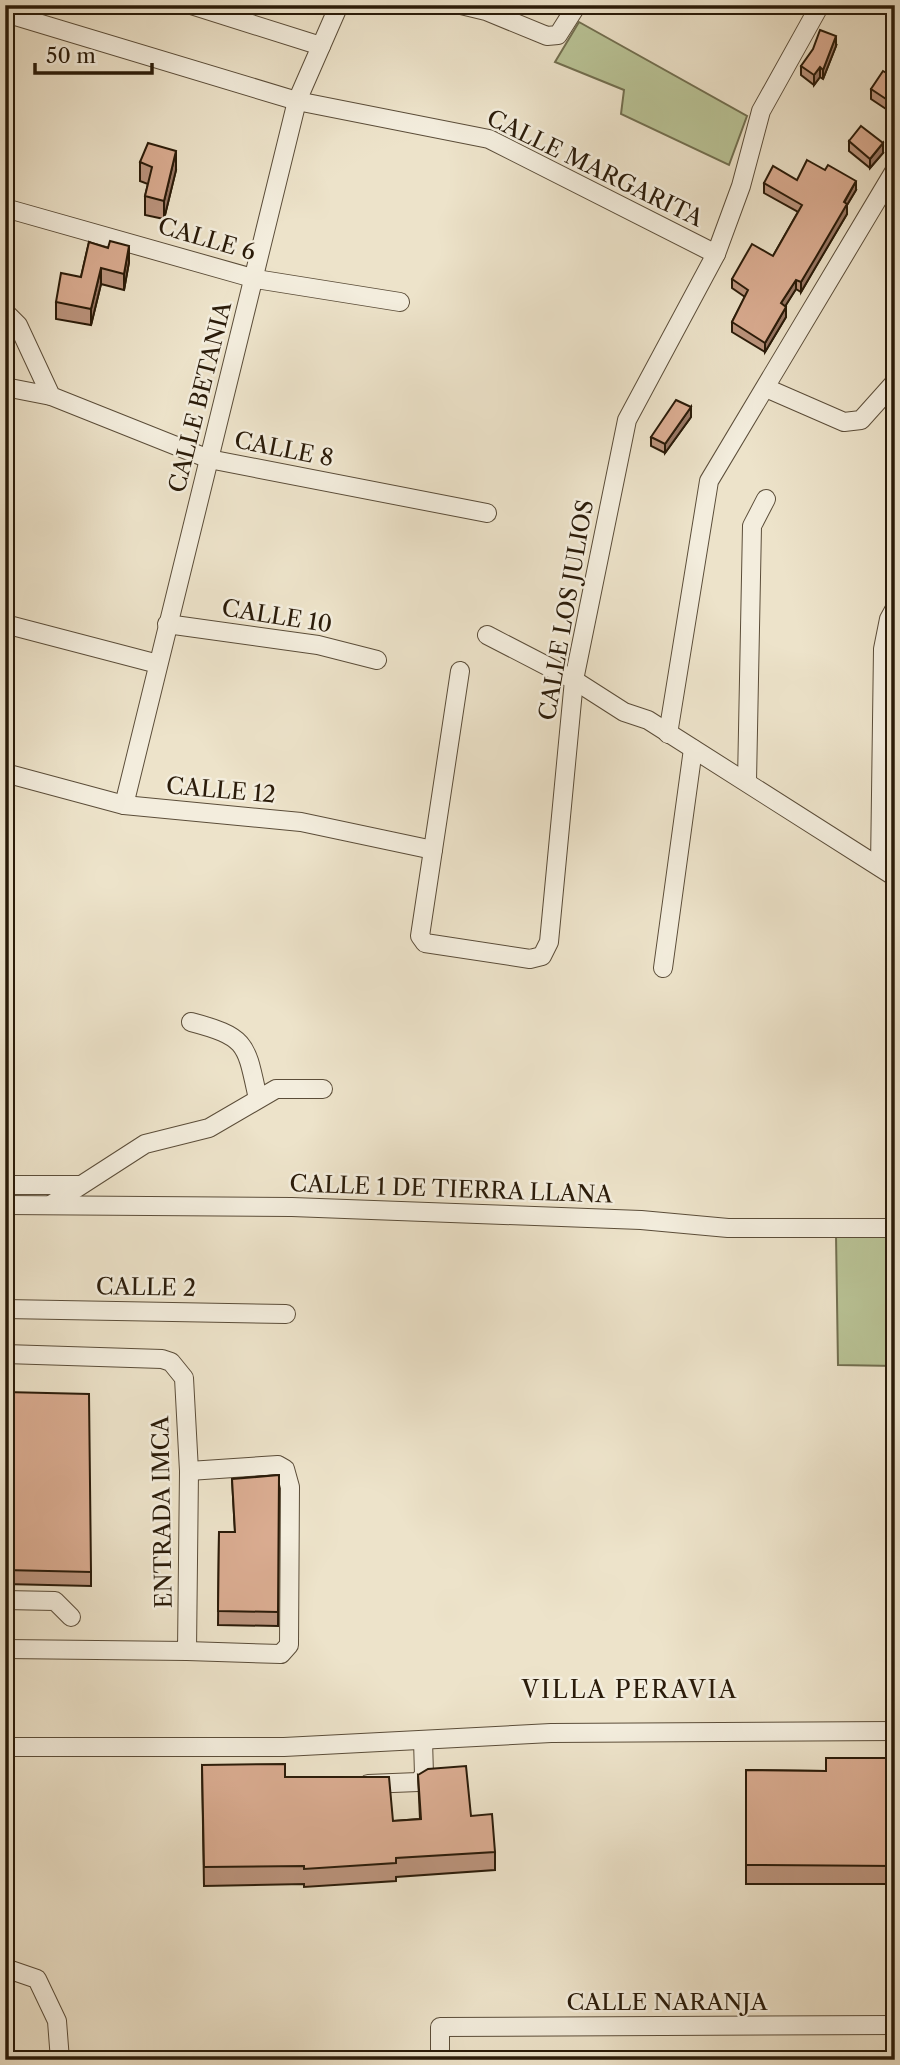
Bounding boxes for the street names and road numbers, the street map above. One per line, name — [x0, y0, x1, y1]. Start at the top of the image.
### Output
street label: CALLE MARGARITA — [482, 103, 709, 233]
street label: CALLE 6 — [155, 212, 259, 266]
street label: CALLE BETANIA — [163, 298, 238, 495]
street label: CALLE 8 — [232, 426, 336, 472]
street label: CALLE LOS JULIOS — [533, 498, 599, 722]
street label: CALLE 10 — [220, 593, 334, 639]
street label: CALLE 12 — [165, 771, 277, 809]
street label: CALLE 1 DE TIERRA LLANA — [289, 1169, 614, 1209]
street label: CALLE 2 — [96, 1272, 196, 1302]
street label: ENTRADA IMCA — [146, 1415, 178, 1609]
street label: CALLE NARANJA — [567, 1988, 768, 2016]

